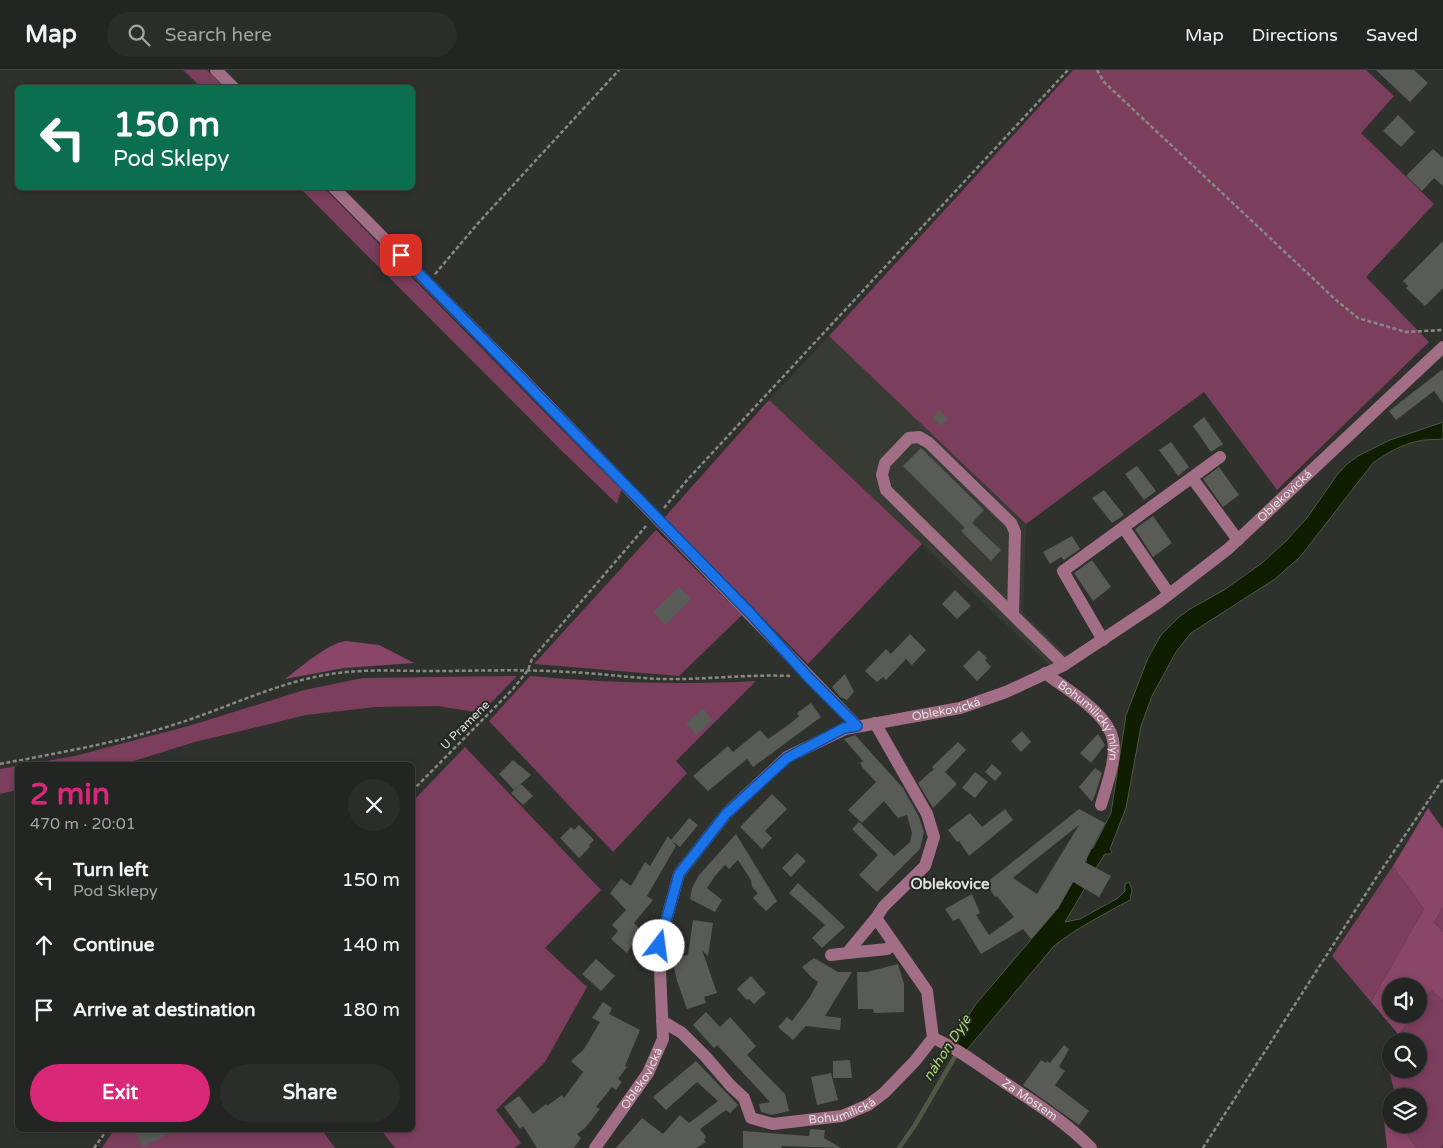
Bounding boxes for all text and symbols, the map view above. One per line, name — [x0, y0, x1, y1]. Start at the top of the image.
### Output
search box — [107, 12, 457, 57]
text: Map — [25, 20, 77, 49]
icon: search — [125, 21, 153, 49]
text: Search here — [165, 24, 272, 46]
text: Map — [1185, 24, 1224, 46]
text: Directions — [1252, 24, 1338, 46]
text: Saved — [1366, 24, 1418, 46]
text: 150 m — [113, 104, 220, 146]
icon: left — [30, 105, 95, 170]
text: Pod Sklepy — [113, 146, 229, 172]
pin — [380, 234, 422, 276]
icon: arrive — [387, 241, 415, 269]
street label: Oblekovická — [1254, 467, 1315, 525]
street label: Bohumilický mlýn — [1055, 678, 1121, 762]
street label: Oblekovická — [911, 694, 982, 724]
street label: U Pramene — [438, 697, 493, 752]
text: 2 min — [30, 776, 110, 813]
button: close — [348, 779, 400, 831]
text: 470 m · 20:01 — [30, 814, 136, 834]
text: Turn left — [73, 859, 149, 881]
icon: left — [30, 866, 58, 894]
text: 150 m — [342, 869, 400, 891]
district label: Oblekovice — [911, 875, 990, 893]
text: Pod Sklepy — [73, 881, 158, 901]
position arrow — [632, 919, 684, 971]
icon: ahead — [30, 931, 58, 959]
text: Continue — [73, 934, 155, 956]
text: 140 m — [342, 934, 400, 956]
map controls — [1382, 978, 1427, 1133]
button: sound — [1382, 978, 1427, 1023]
icon: arrive — [30, 996, 58, 1024]
text: Arrive at destination — [73, 999, 256, 1021]
text: 180 m — [342, 999, 400, 1021]
water label: náhon Dyje — [919, 1011, 975, 1084]
button: search — [1382, 1033, 1427, 1078]
street label: Oblekovická — [618, 1045, 665, 1112]
button: Exit — [30, 1064, 210, 1122]
button: Share — [220, 1064, 400, 1122]
street label: Za Mostem — [999, 1076, 1060, 1124]
button: layers — [1382, 1088, 1427, 1133]
street label: Bohumilická — [808, 1095, 879, 1127]

